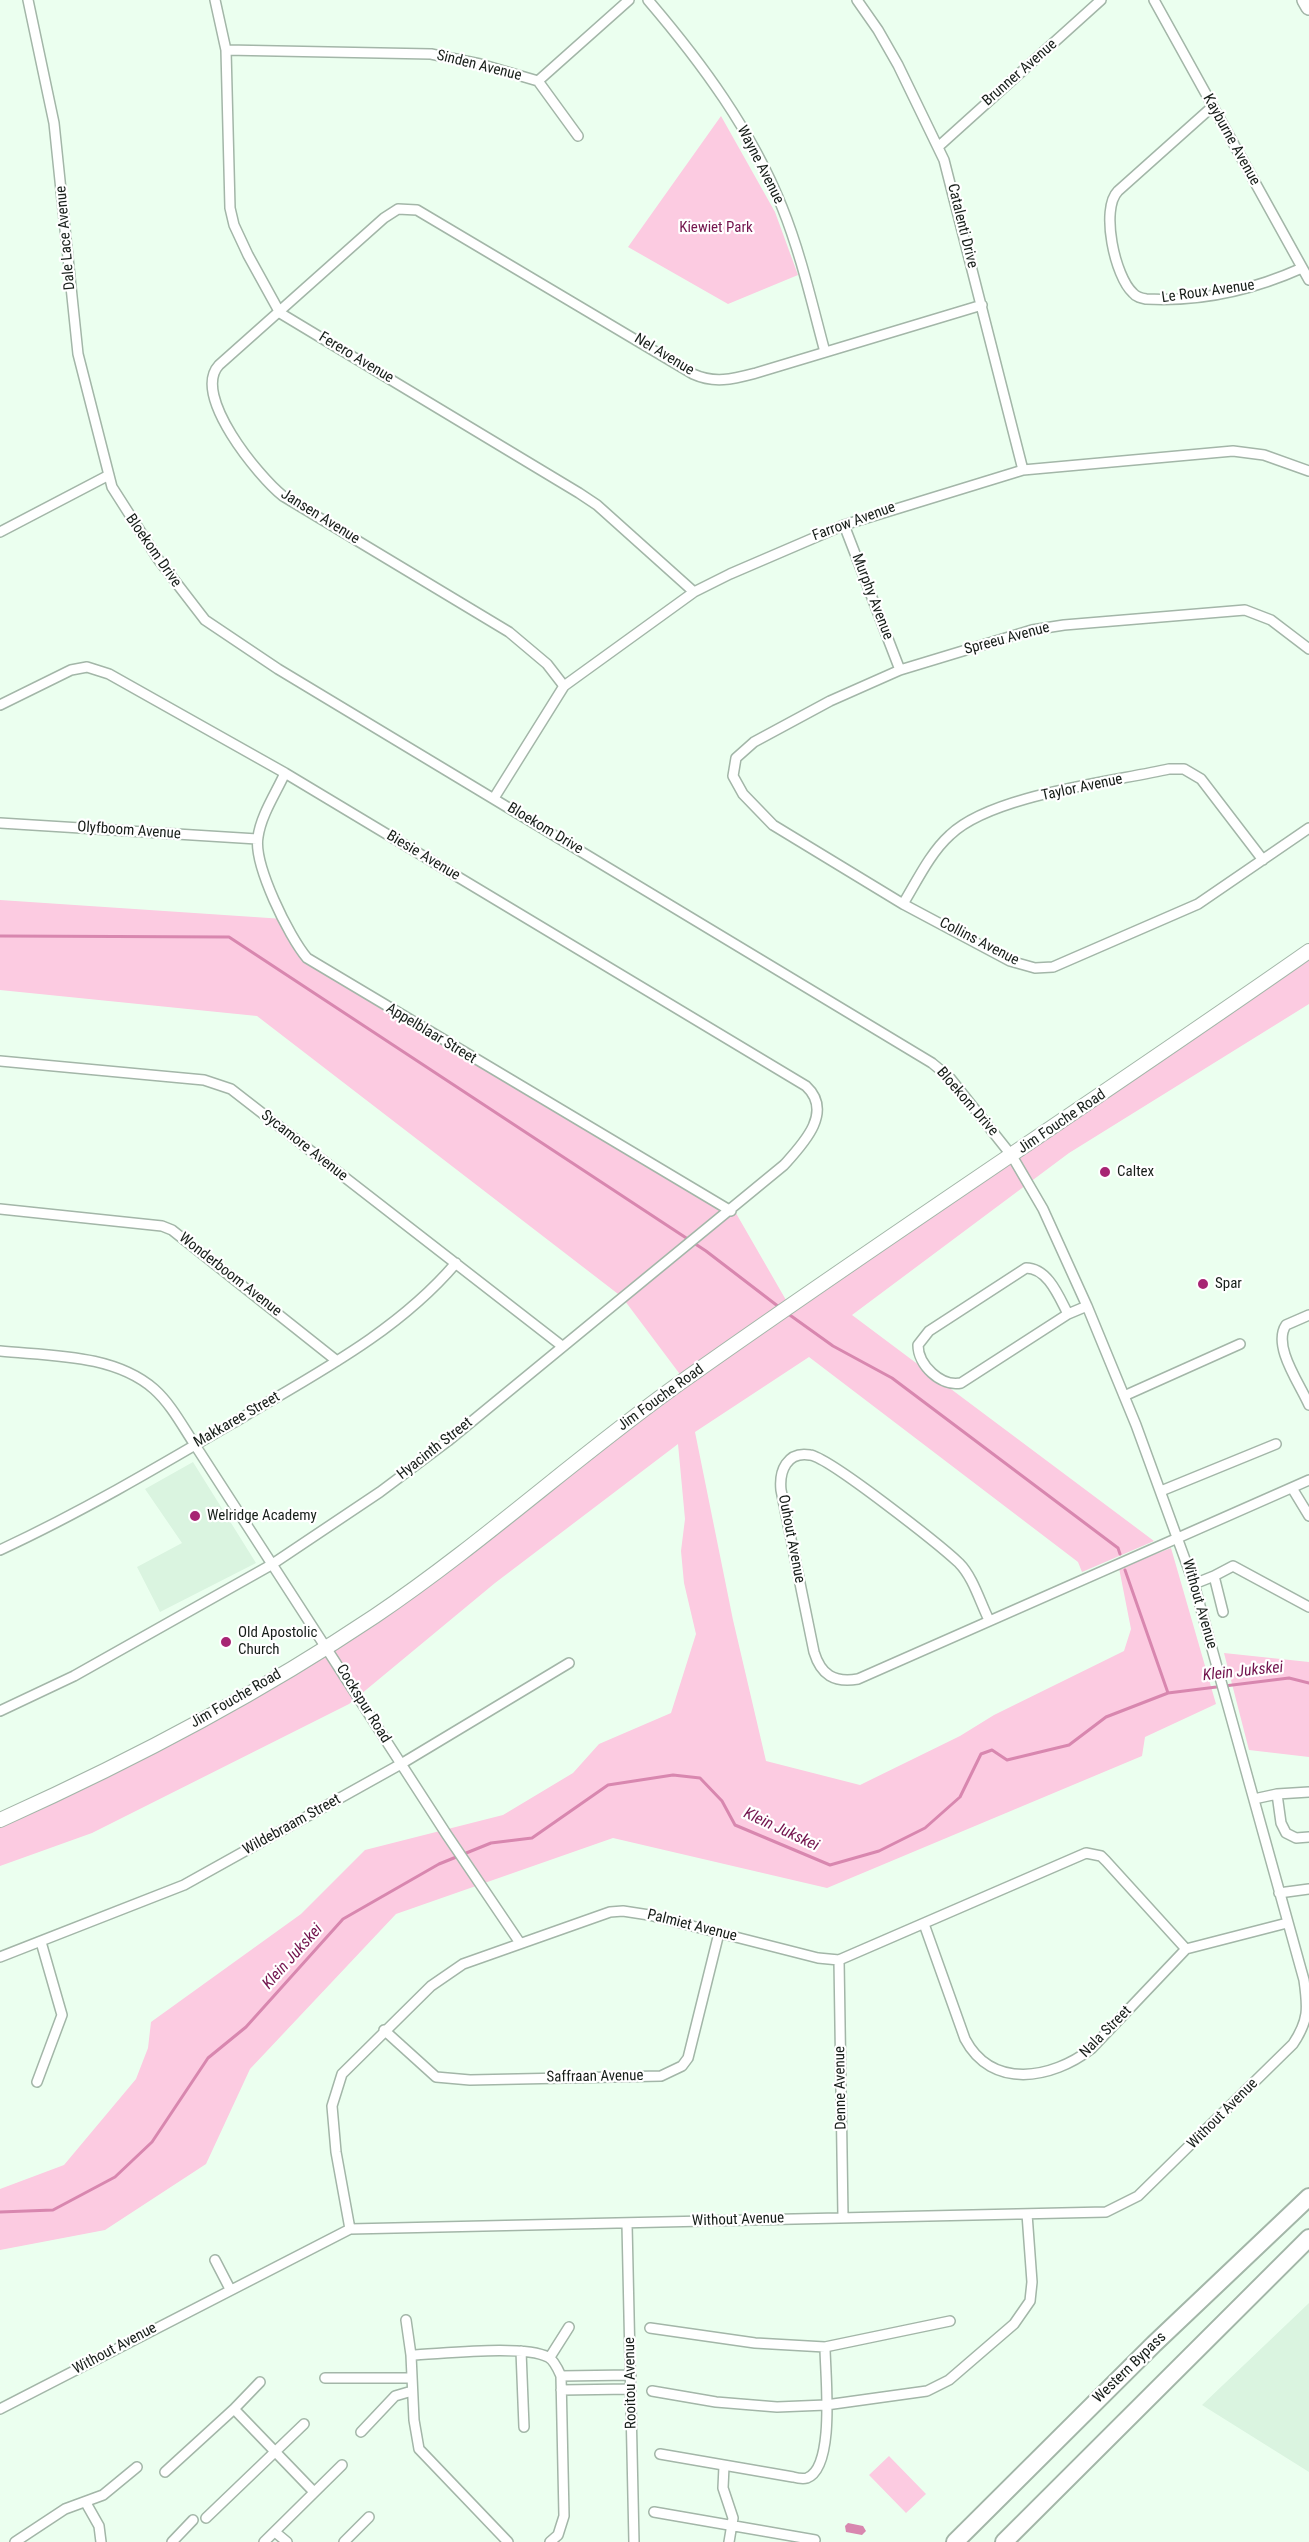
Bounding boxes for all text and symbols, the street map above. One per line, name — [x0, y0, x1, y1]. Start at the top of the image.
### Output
street label: Brunner Avenue — [979, 36, 1061, 110]
street label: Sinden Avenue — [435, 47, 523, 85]
street label: Kayburne Avenue — [1198, 91, 1264, 189]
street label: Wayne Avenue — [733, 123, 787, 207]
street label: Catalenti Drive — [943, 182, 981, 270]
street label: Dale Lace Avenue — [52, 185, 80, 291]
park label: Kiewiet Park — [679, 219, 753, 237]
street label: Le Roux Avenue — [1160, 277, 1256, 307]
street label: Ferero Avenue — [315, 329, 397, 387]
street label: Nel Avenue — [631, 330, 697, 380]
street label: Jansen Avenue — [277, 486, 363, 548]
street label: Farrow Avenue — [810, 499, 898, 545]
street label: Bloekom Drive — [121, 511, 185, 591]
street label: Murphy Avenue — [847, 551, 897, 643]
street label: Spreeu Avenue — [962, 619, 1052, 659]
street label: Taylor Avenue — [1040, 771, 1124, 805]
street label: Bloekom Drive — [504, 799, 586, 859]
street label: Olyfboom Avenue — [77, 818, 181, 844]
street label: Biesie Avenue — [383, 827, 463, 885]
street label: Collins Avenue — [936, 914, 1022, 970]
street label: Appelblaar Street — [383, 1000, 479, 1068]
street label: Bloekom Drive — [932, 1064, 1002, 1140]
street label: Jim Fouche Road — [1015, 1086, 1109, 1158]
street label: Sycamore Avenue — [257, 1107, 351, 1185]
place label: Caltex — [1117, 1163, 1154, 1181]
marker: Caltex — [1098, 1165, 1112, 1179]
street label: Wonderboom Avenue — [175, 1229, 285, 1321]
place label: Spar — [1215, 1275, 1242, 1293]
marker: Spar — [1196, 1277, 1210, 1291]
street label: Jim Fouche Road — [614, 1361, 708, 1435]
street label: Makkaree Street — [191, 1388, 283, 1452]
street label: Hyacinth Street — [394, 1414, 476, 1484]
street label: Ouhout Avenue — [774, 1493, 808, 1585]
place label: Welridge Academy — [207, 1507, 317, 1525]
marker: Welridge Academy — [188, 1509, 202, 1523]
street label: Without Avenue — [1178, 1557, 1220, 1651]
place label: Old Apostolic Church — [238, 1624, 317, 1659]
marker: Old Apostolic Church — [219, 1635, 233, 1649]
water label: Klein Jukskei — [1202, 1658, 1284, 1686]
street label: Cockspur Road — [332, 1661, 394, 1747]
street label: Jim Fouche Road — [187, 1666, 285, 1732]
street label: Wildebraam Street — [240, 1791, 344, 1859]
water label: Klein Jukskei — [740, 1804, 822, 1856]
street label: Palmiet Avenue — [645, 1906, 739, 1946]
water label: Klein Jukskei — [259, 1921, 327, 1993]
street label: Nala Street — [1076, 2002, 1136, 2062]
street label: Denne Avenue — [831, 2046, 851, 2130]
street label: Saffraan Avenue — [546, 2067, 644, 2087]
street label: Without Avenue — [1184, 2075, 1262, 2153]
street label: Without Avenue — [692, 2209, 784, 2231]
street label: Without Avenue — [70, 2319, 160, 2379]
street label: Western Bypass — [1090, 2329, 1170, 2407]
street label: Rooitou Avenue — [621, 2337, 641, 2429]

